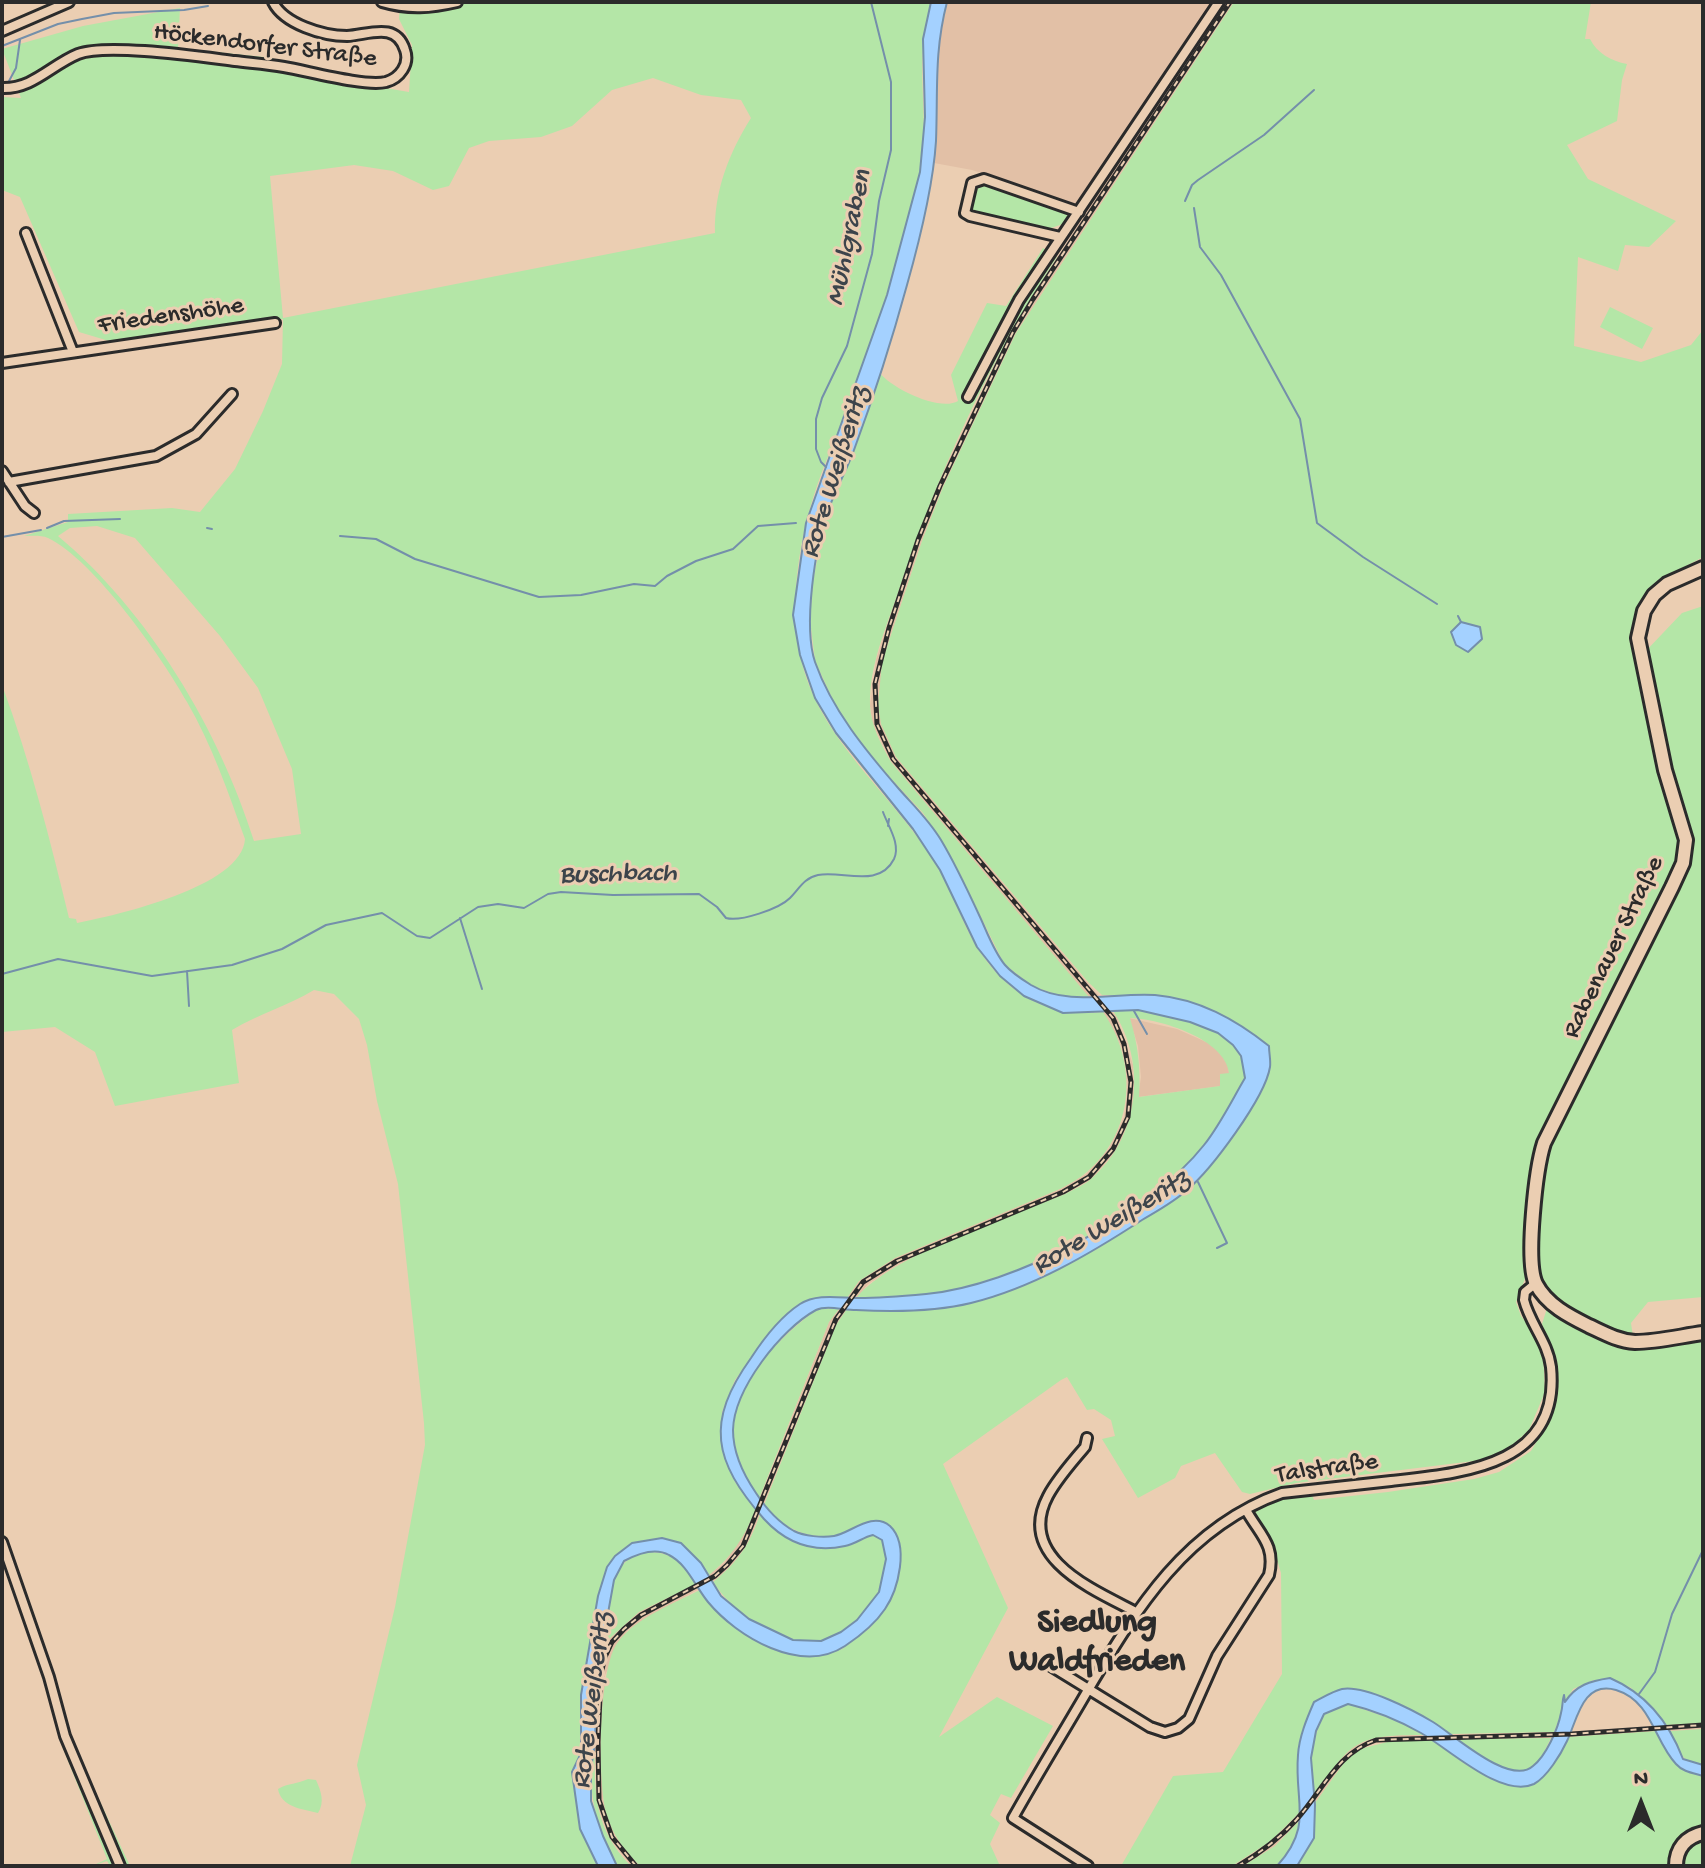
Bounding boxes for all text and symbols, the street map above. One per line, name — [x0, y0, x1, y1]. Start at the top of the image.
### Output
street label: Höckendorfer Straße — [152, 18, 378, 76]
water label: Mühlgraben — [820, 167, 882, 309]
street label: Friedenshöhe — [96, 291, 246, 343]
water label: Rote Weißeritz — [795, 383, 879, 563]
street label: Rabenauer Straße — [1557, 852, 1673, 1044]
water label: Buschbach — [559, 858, 677, 894]
water label: Rote Weißeritz — [1027, 1164, 1197, 1284]
street label: Talstraße — [1274, 1447, 1380, 1493]
district label: Siedlung Waldfrieden — [1009, 1605, 1185, 1684]
water label: Rote Weißeritz — [567, 1611, 621, 1791]
north arrow — [1601, 1764, 1681, 1844]
text: N — [1634, 1767, 1648, 1793]

